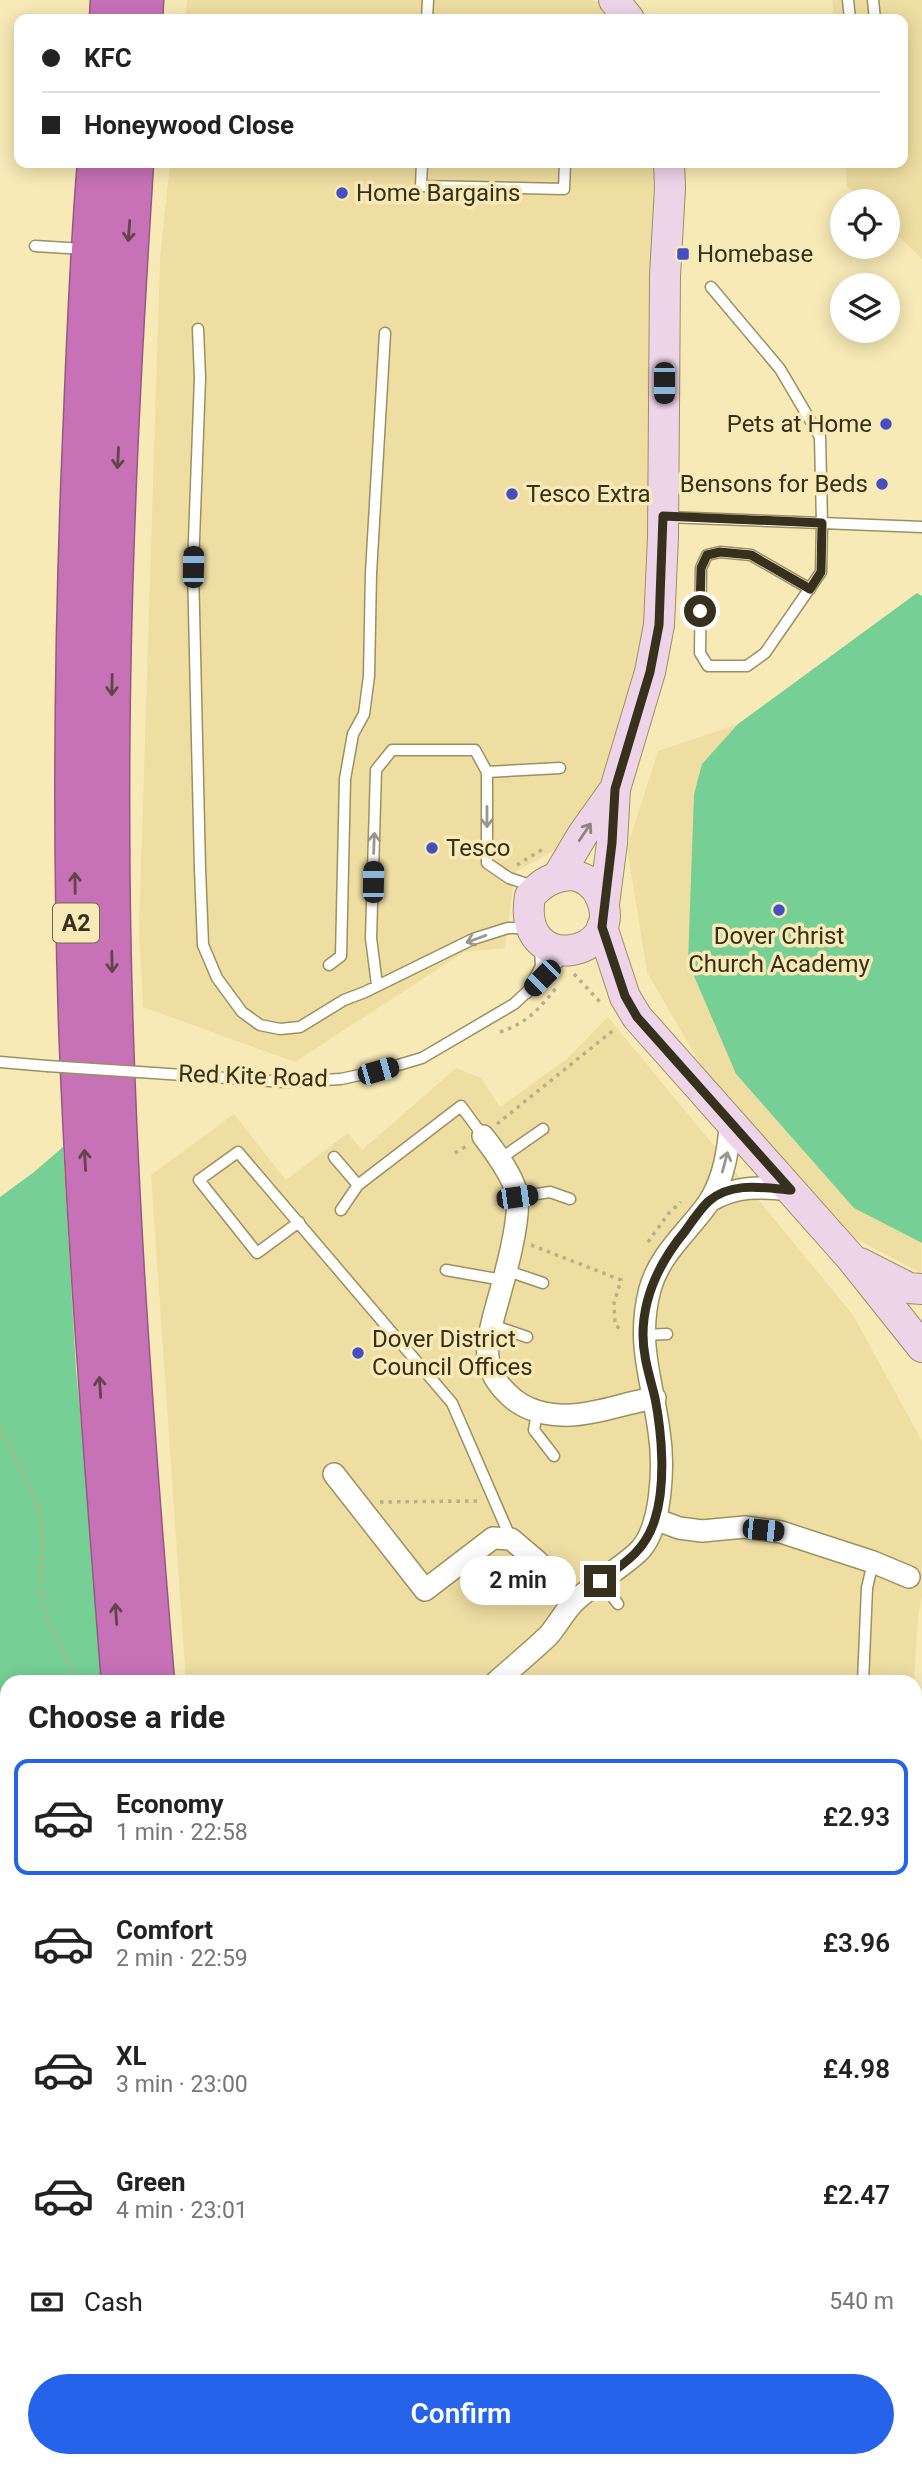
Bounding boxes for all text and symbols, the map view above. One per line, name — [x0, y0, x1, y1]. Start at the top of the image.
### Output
text: KFC — [84, 43, 132, 73]
text: Honeywood Close — [84, 110, 294, 140]
place label: Home Bargains — [356, 179, 520, 207]
marker: Home Bargains — [334, 185, 350, 201]
map controls — [830, 189, 900, 343]
button: locate — [830, 189, 900, 259]
one-way arrow — [123, 219, 136, 242]
place label: Homebase — [697, 240, 813, 268]
marker: Homebase — [675, 246, 691, 262]
button: layers — [830, 273, 900, 343]
car — [654, 362, 675, 404]
place label: Pets at Home — [727, 410, 872, 438]
marker: Pets at Home — [878, 416, 894, 432]
one-way arrow — [112, 446, 125, 469]
place label: Bensons for Beds — [680, 470, 868, 498]
marker: Bensons for Beds — [874, 476, 890, 492]
place label: Tesco Extra — [526, 480, 651, 508]
marker: Tesco Extra — [504, 486, 520, 502]
car — [183, 546, 204, 588]
route start — [684, 595, 716, 627]
one-way arrow — [105, 674, 119, 697]
one-way arrow — [480, 806, 494, 829]
one-way arrow — [579, 822, 593, 842]
one-way arrow — [367, 832, 381, 855]
place label: Tesco — [446, 834, 511, 862]
marker: Tesco — [424, 840, 440, 856]
car — [363, 861, 384, 903]
one-way arrow — [69, 872, 82, 895]
marker: Dover Christ Church Academy — [771, 902, 787, 918]
road number: A2 — [53, 904, 99, 942]
place label: Dover Christ Church Academy — [688, 922, 870, 978]
one-way arrow — [465, 934, 487, 946]
one-way arrow — [105, 950, 119, 973]
car — [520, 956, 565, 1000]
car — [355, 1055, 402, 1087]
street label: Red Kite Road — [178, 1059, 328, 1093]
one-way arrow — [79, 1148, 92, 1171]
one-way arrow — [719, 1151, 732, 1173]
car — [495, 1184, 540, 1210]
place label: Dover District Council Offices — [372, 1325, 533, 1381]
marker: Dover District Council Offices — [350, 1345, 366, 1361]
one-way arrow — [93, 1376, 106, 1399]
car — [742, 1517, 785, 1543]
callout: 2 min — [460, 1556, 576, 1606]
route end — [584, 1565, 616, 1597]
text: 2 min — [489, 1567, 547, 1594]
one-way arrow — [109, 1603, 122, 1625]
text: Choose a ride — [28, 1698, 225, 1736]
icon: car — [32, 1786, 95, 1849]
text: Economy — [116, 1789, 223, 1819]
text: £2.93 — [823, 1802, 890, 1832]
text: 1 min · 22:58 — [116, 1819, 248, 1846]
icon: car — [32, 1912, 95, 1975]
text: Comfort — [116, 1915, 213, 1945]
text: £3.96 — [823, 1928, 890, 1958]
text: 2 min · 22:59 — [116, 1945, 248, 1972]
icon: car — [32, 2038, 95, 2101]
text: XL — [116, 2041, 147, 2071]
text: £4.98 — [823, 2054, 890, 2084]
text: 3 min · 23:00 — [116, 2071, 248, 2098]
icon: car — [32, 2164, 95, 2227]
text: Green — [116, 2167, 186, 2197]
text: £2.47 — [823, 2180, 890, 2210]
text: 4 min · 23:01 — [116, 2197, 248, 2224]
icon: cash — [28, 2283, 66, 2321]
text: Cash — [84, 2287, 143, 2317]
text: 540 m — [829, 2288, 894, 2315]
button: Confirm — [28, 2374, 894, 2454]

